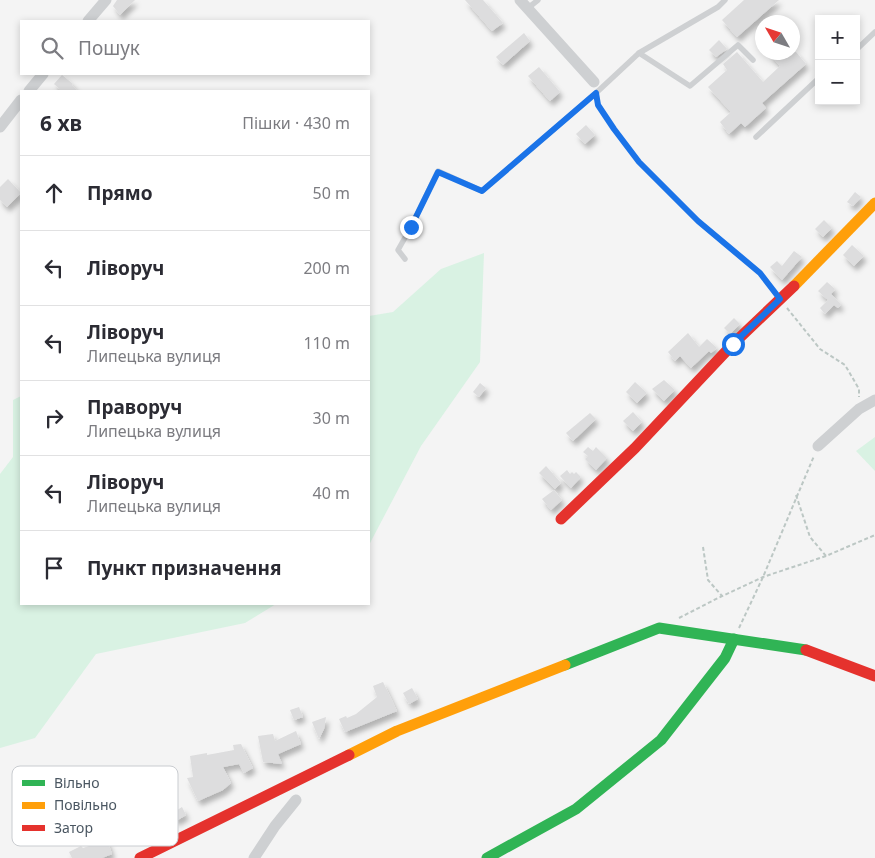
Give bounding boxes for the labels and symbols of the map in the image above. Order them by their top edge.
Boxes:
north arrow [755,15,800,60]
route end [400,216,423,239]
route start [722,333,745,356]
legend [12,766,178,846]
text: Вільно [54,773,99,792]
text: Повільно [54,795,117,814]
text: Затор [54,818,93,837]

